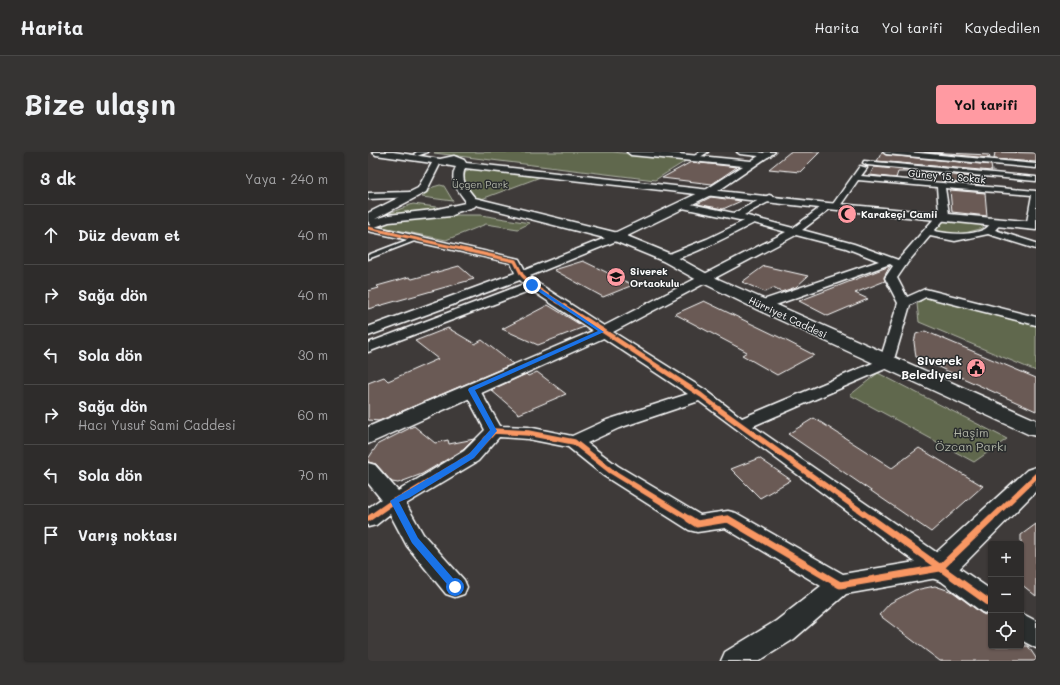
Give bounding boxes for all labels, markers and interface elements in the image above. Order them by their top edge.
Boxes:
text: Harita [20,15,83,40]
text: Harita [815,18,859,37]
text: Yol tarifi [881,18,943,37]
text: Kaydedilen [965,18,1040,37]
button: Yol tarifi [936,85,1036,124]
text: Bize ulaşın [24,86,176,122]
street label: Güney 15. Sokak [908,166,986,186]
text: 3 dk [40,167,76,189]
text: Yaya · 240 m [245,170,328,187]
park label: Üçgen Park [452,177,508,191]
mosque icon: Karakeçi Camii [836,203,858,225]
place label: Karakeçi Camii [861,207,938,221]
icon: ahead [40,224,62,246]
text: Düz devam et [78,225,180,245]
text: 40 m [298,226,328,243]
place label: Siverek Ortaokulu [630,264,680,290]
school or university icon: Siverek Ortaokulu [605,266,627,288]
route end [523,276,541,294]
icon: right [40,284,62,306]
text: Sağa dön [78,285,147,305]
text: 40 m [298,286,328,303]
street label: Hürriyet Caddesi [747,293,829,341]
icon: left [40,344,62,366]
text: Sola dön [78,345,142,365]
text: 30 m [298,346,328,363]
place label: Siverek Belediyesi [901,352,962,382]
public building icon: Siverek Belediyesi [965,357,987,379]
text: Sağa dön [78,396,147,416]
icon: right [40,404,62,426]
text: 60 m [298,406,328,423]
text: Hacı Yusuf Sami Caddesi [78,416,236,433]
park label: Haşim Özcan Parkı [935,424,1007,454]
icon: left [40,464,62,486]
text: Sola dön [78,465,142,485]
text: 70 m [298,466,328,483]
icon: arrive [40,524,62,546]
text: Varış noktası [78,525,178,545]
map controls [988,541,1024,649]
button: + [988,541,1024,577]
button: − [988,577,1024,613]
route start [446,578,464,596]
button: locate [988,613,1024,649]

